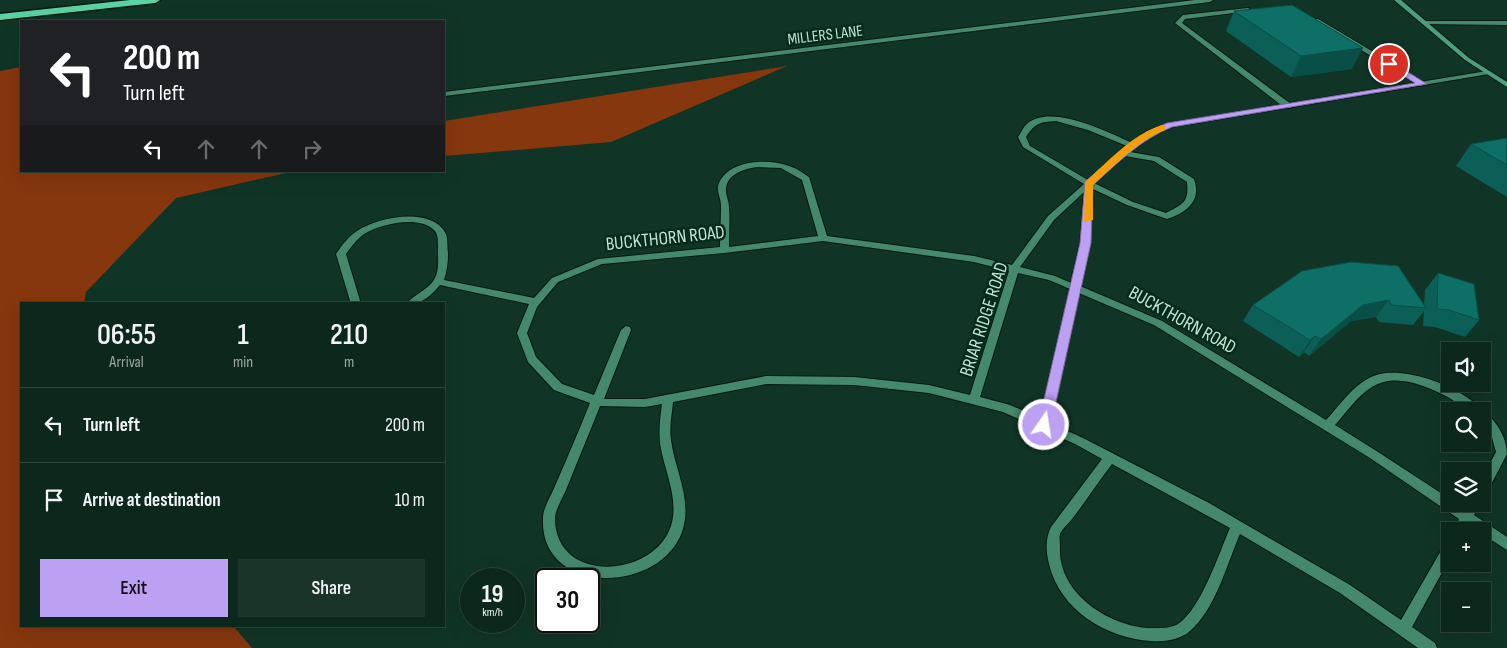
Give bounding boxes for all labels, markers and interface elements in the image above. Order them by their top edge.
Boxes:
street label: MILLERS LANE [786,21,864,50]
text: 200 m [123,37,200,80]
icon: left [40,40,105,105]
pin [1368,43,1410,85]
icon: arrive [1375,50,1403,78]
text: Turn left [123,80,185,107]
icon: left [139,135,167,163]
icon: ahead [192,135,220,163]
icon: ahead [245,135,273,163]
icon: right [298,135,326,163]
street label: BUCKTHORN ROAD [605,221,726,256]
street label: BRIAR RIDGE ROAD [955,259,1014,379]
street label: BUCKTHORN ROAD [1125,281,1240,359]
text: 06:55 [97,317,156,353]
text: 1 [238,317,249,353]
text: 210 [330,317,368,353]
map controls [1441,342,1491,632]
button: sound [1441,342,1491,392]
text: Arrival [109,353,144,372]
text: min [233,353,253,372]
text: m [344,353,354,372]
position arrow [1017,398,1069,450]
button: search [1441,402,1491,452]
icon: left [40,411,68,439]
text: Turn left [83,414,140,437]
text: 200 m [385,414,425,437]
button: layers [1441,462,1491,512]
icon: arrive [40,486,68,514]
text: Arrive at destination [83,489,221,512]
text: 10 m [395,489,425,512]
button: + [1441,522,1491,572]
button: Exit [40,559,228,617]
button: Share [238,559,425,617]
speed limit sign: 30 [535,568,600,633]
text: 19 [482,579,503,610]
button: − [1441,582,1491,632]
text: km/h [482,605,503,620]

